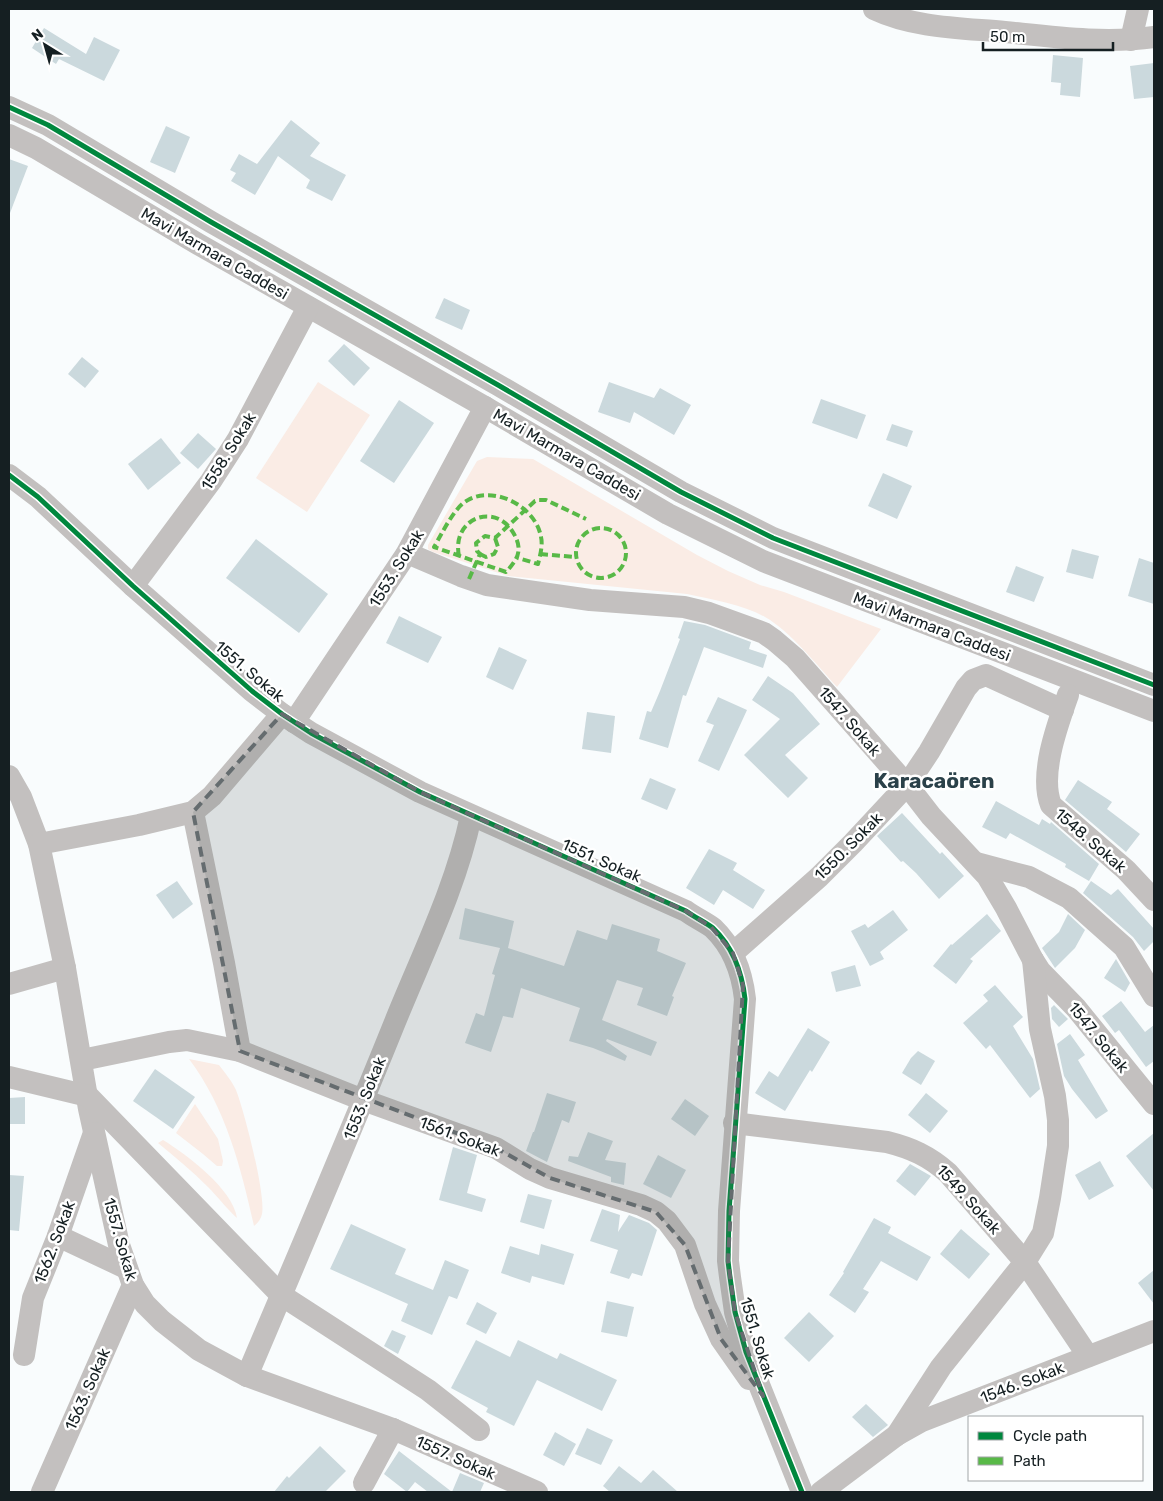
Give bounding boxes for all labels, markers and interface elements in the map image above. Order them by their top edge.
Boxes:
north arrow [20,20,70,70]
scale bar [983,20,1113,52]
text: N [28,25,47,45]
text: 50 m [990,28,1025,46]
street label: Mavi Marmara Caddesi [138,203,292,303]
street label: Mavi Marmara Caddesi [490,404,644,504]
street label: 1558. Sokak [197,408,260,494]
street label: 1553. Sokak [365,525,428,611]
street label: Mavi Marmara Caddesi [850,588,1013,665]
street label: 1551. Sokak [211,637,289,706]
street label: 1547. Sokak [814,683,885,760]
district label: Karacaören [874,768,994,793]
street label: 1548. Sokak [1051,804,1131,877]
street label: 1550. Sokak [811,808,887,884]
street label: 1551. Sokak [559,835,645,887]
street label: 1547. Sokak [1064,998,1133,1077]
street label: 1553. Sokak [339,1053,390,1142]
street label: 1561. Sokak [417,1112,503,1161]
street label: 1549. Sokak [932,1161,1005,1239]
street label: 1557. Sokak [100,1196,142,1283]
street label: 1562. Sokak [30,1197,79,1287]
street label: 1551. Sokak [736,1295,779,1382]
street label: 1563. Sokak [61,1345,114,1433]
street label: 1546. Sokak [978,1358,1067,1407]
legend [968,1416,1143,1481]
text: Cycle path [1013,1427,1087,1445]
street label: 1557. Sokak [413,1431,499,1484]
text: Path [1013,1452,1046,1470]

